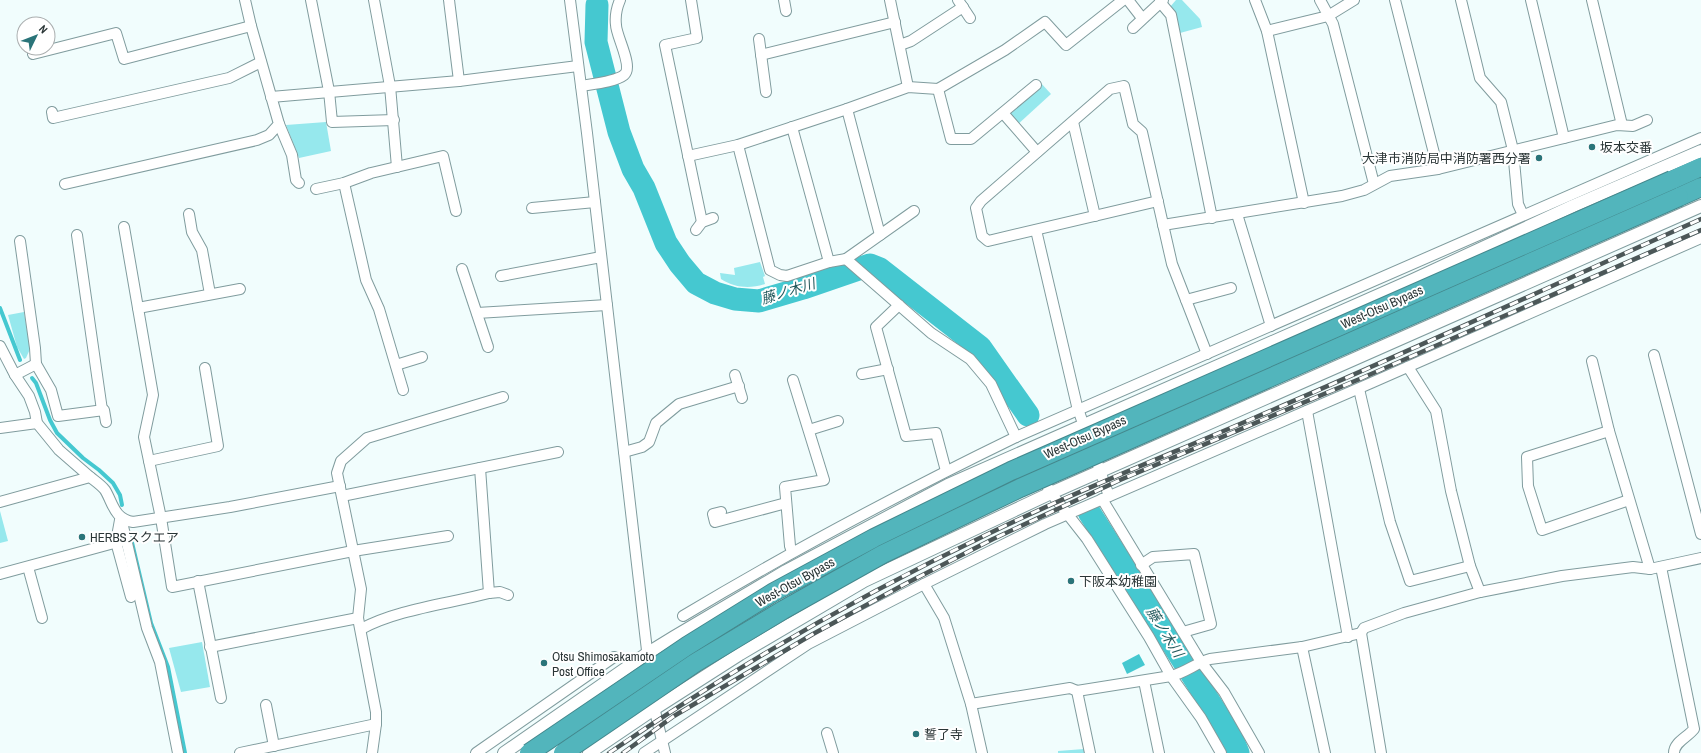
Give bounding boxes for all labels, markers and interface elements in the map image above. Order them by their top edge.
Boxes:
north arrow [16,16,56,56]
text: N [36,22,51,36]
place label: 坂本交番 [1600,139,1652,156]
marker: 坂本交番 [1587,142,1597,152]
place label: 大津市消防局中消防署西分署 [1362,150,1531,167]
marker: 大津市消防局中消防署西分署 [1534,153,1544,163]
water label: 藤ノ木川 [759,274,819,308]
street label: West-Otsu Bypass [1338,281,1426,333]
street label: West-Otsu Bypass [1041,411,1129,463]
place label: HERBSスクエア [90,529,179,546]
marker: HERBSスクエア [77,532,87,542]
street label: West-Otsu Bypass [752,553,838,611]
place label: 下阪本幼稚園 [1079,573,1157,590]
marker: 下阪本幼稚園 [1066,576,1076,586]
water label: 藤ノ木川 [1143,603,1189,662]
place label: Otsu Shimosakamoto Post Office [552,648,655,680]
marker: Otsu Shimosakamoto Post Office [539,658,549,668]
place label: 誓了寺 [924,726,963,743]
marker: 誓了寺 [911,729,921,739]

